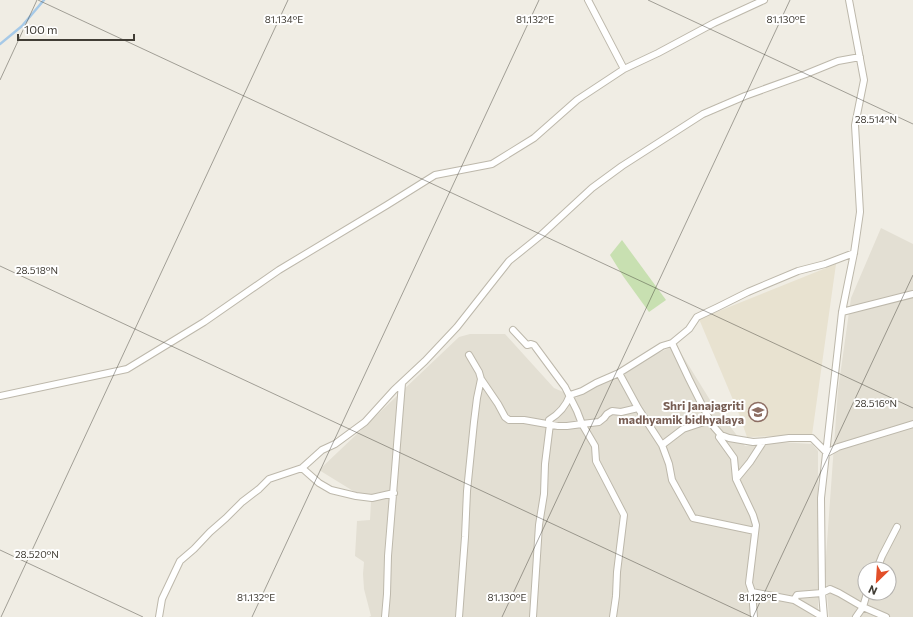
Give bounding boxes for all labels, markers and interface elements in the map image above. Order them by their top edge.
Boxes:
text: 81.134°E [265,13,303,25]
text: 81.132°E [516,13,554,25]
text: 81.130°E [766,13,806,25]
scale bar [18,16,134,42]
text: 100 m [24,22,58,36]
text: 28.514°N [855,113,897,125]
text: 28.518°N [16,264,58,276]
text: 28.516°N [855,397,897,409]
place label: Shri Janajagriti madhyamik bidhyalaya [618,398,744,426]
school or university icon: Shri Janajagriti madhyamik bidhyalaya [747,401,769,423]
text: 28.520°N [15,548,59,560]
north arrow [857,561,897,601]
text: N [866,583,879,598]
text: 81.132°E [237,591,275,603]
text: 81.130°E [487,591,527,603]
text: 81.128°E [739,591,777,603]

